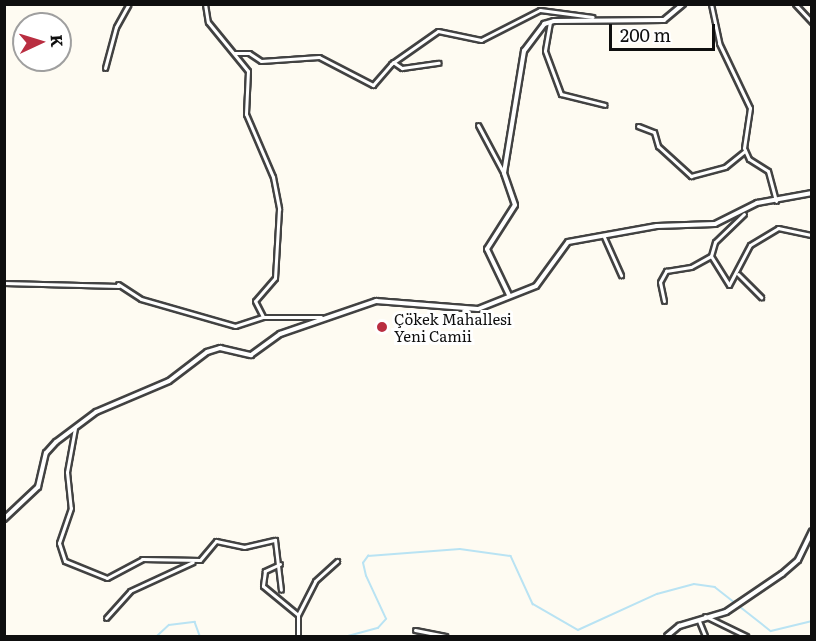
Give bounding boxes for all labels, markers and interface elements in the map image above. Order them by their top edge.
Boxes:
north arrow [12,12,72,72]
scale bar [612,12,718,50]
text: 200 m [620,21,671,48]
text: K [46,34,70,48]
place label: Çökek Mahallesi Yeni Camii [394,309,512,344]
marker: Çökek Mahallesi Yeni Camii [375,320,389,334]

